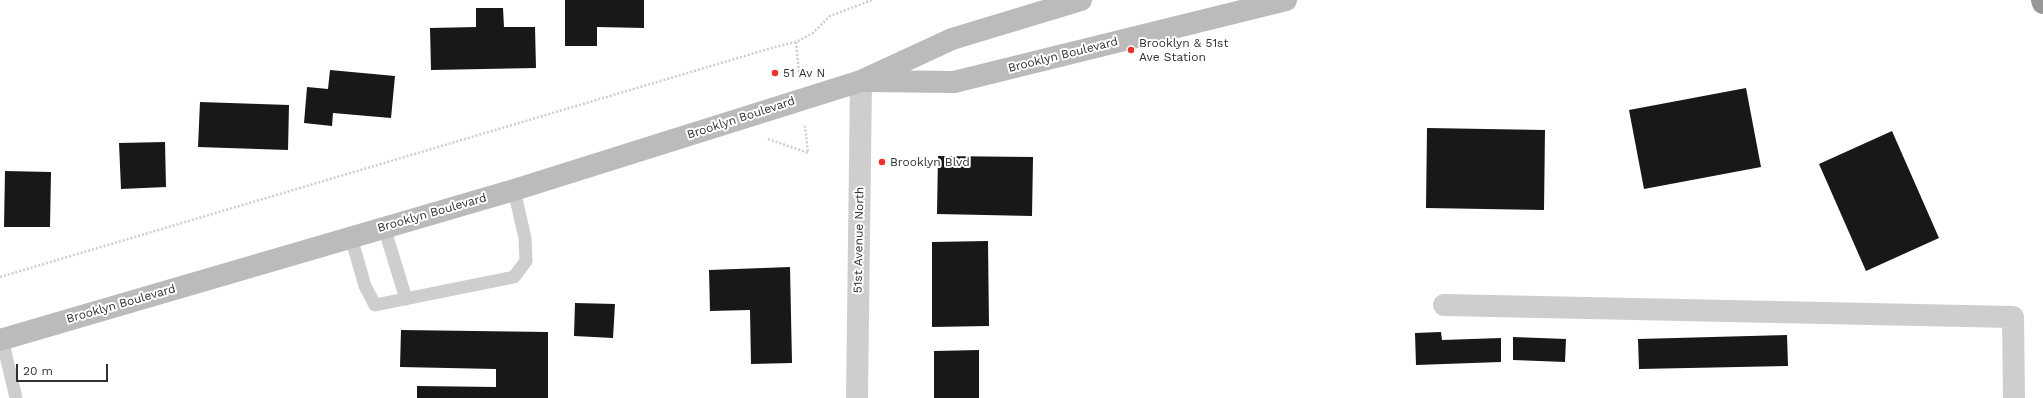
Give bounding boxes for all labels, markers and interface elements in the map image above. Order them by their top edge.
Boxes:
street label: Brooklyn Boulevard [1007,34,1119,76]
place label: Brooklyn & 51st Ave Station [1139,36,1228,64]
marker: Brooklyn & 51st Ave Station [1126,45,1136,55]
place label: 51 Av N [783,66,825,80]
marker: 51 Av N [770,68,780,78]
street label: Brooklyn Boulevard [685,94,797,142]
place label: Brooklyn Blvd [890,155,970,169]
marker: Brooklyn Blvd [877,157,887,167]
street label: 51st Avenue North [851,187,867,293]
street label: Brooklyn Boulevard [376,191,488,235]
street label: Brooklyn Boulevard [65,282,177,326]
scale bar [18,356,110,382]
text: 20 m [23,364,53,378]

